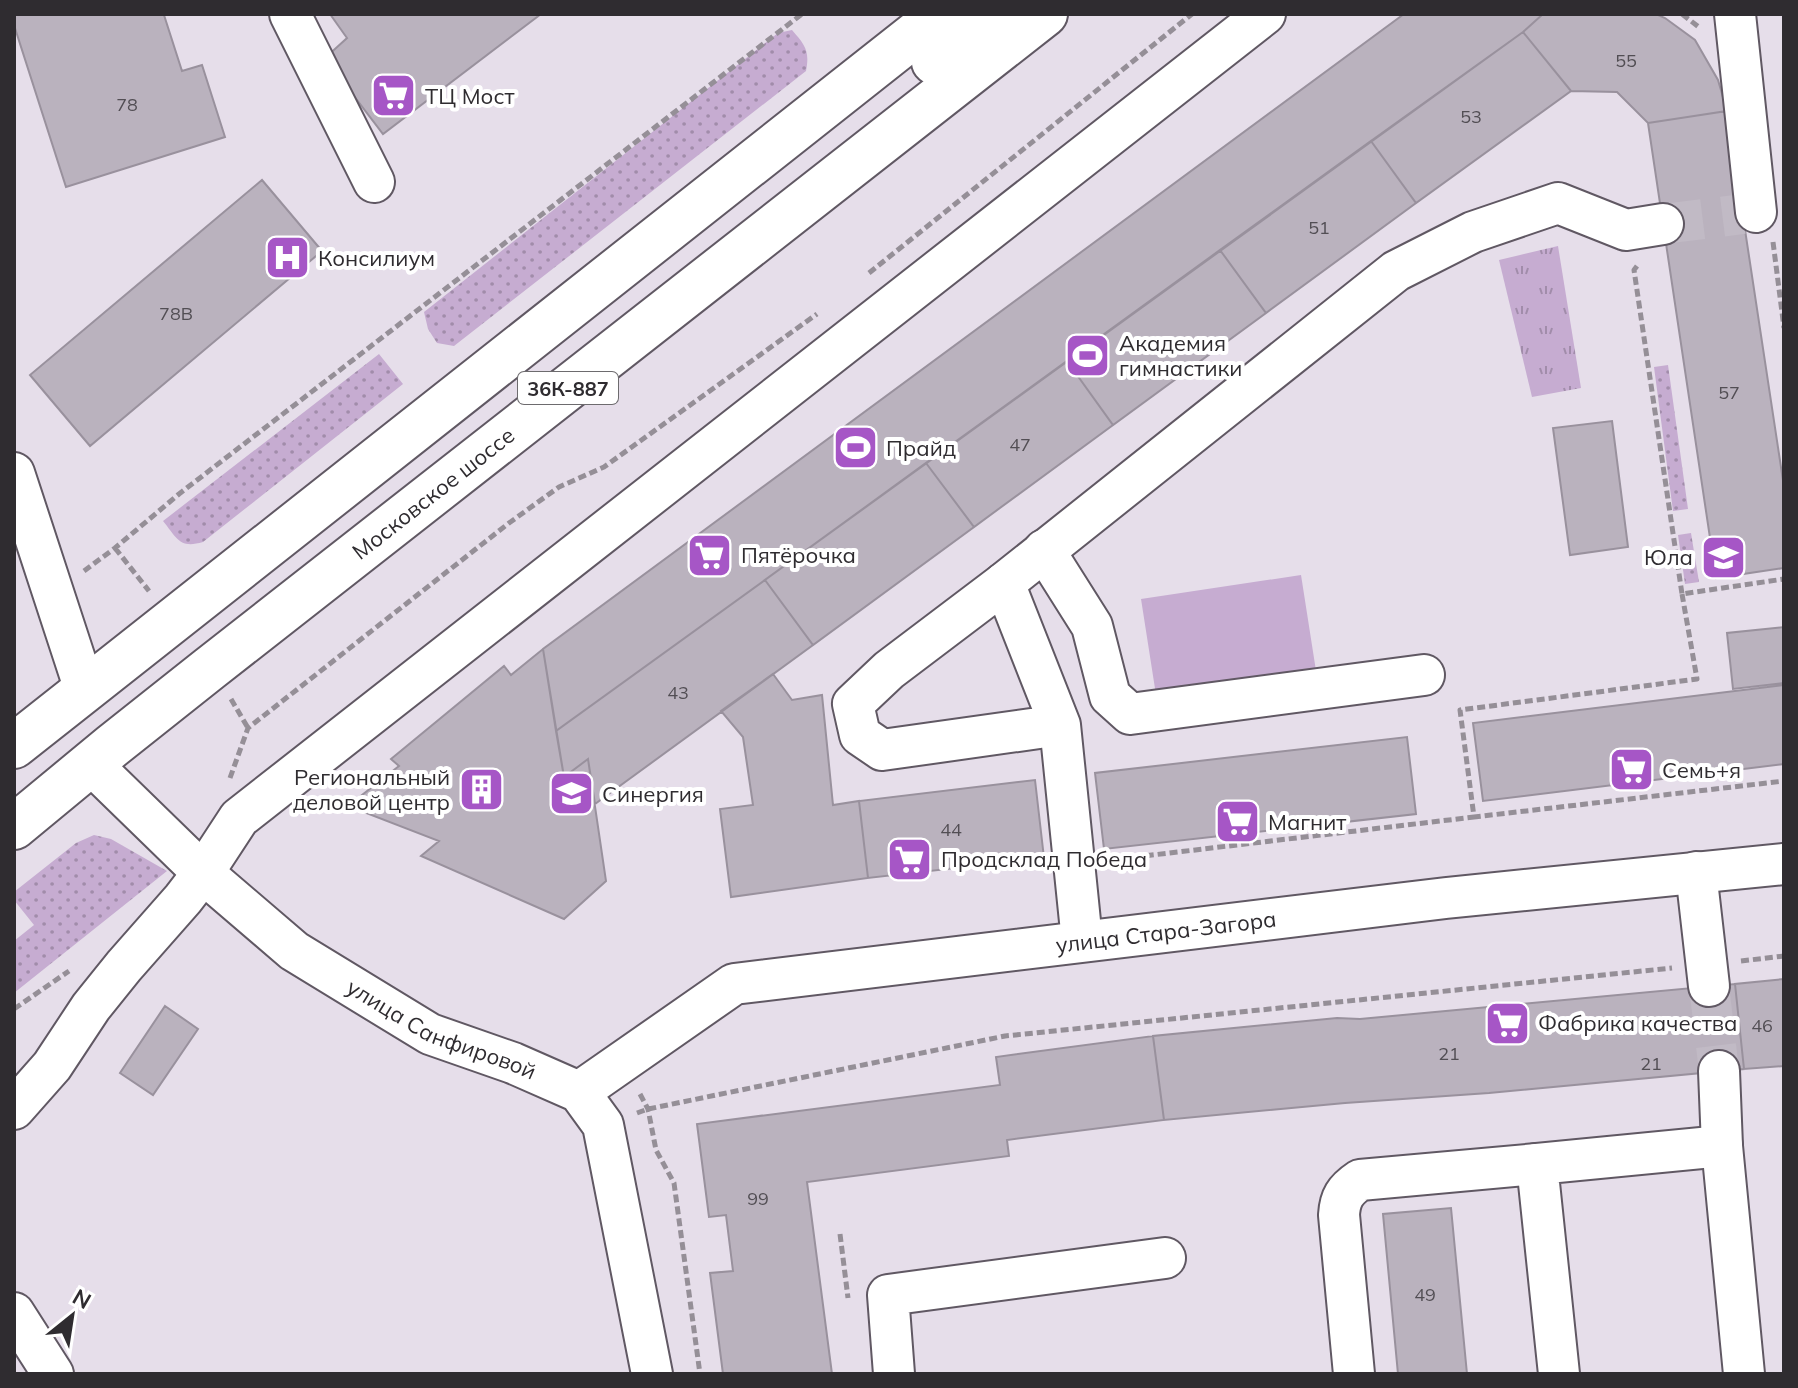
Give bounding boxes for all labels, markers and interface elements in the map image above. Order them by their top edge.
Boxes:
house number: 55 [1615,49,1637,72]
supermarket icon: ТЦ Мост [370,72,418,120]
place label: ТЦ Мост [425,82,515,110]
house number: 78 [116,93,138,116]
house number: 53 [1460,105,1482,128]
house number: 51 [1308,216,1330,239]
hospital icon: Консилиум [263,234,311,282]
place label: Консилиум [318,244,435,272]
house number: 78В [159,302,193,325]
place label: Академия гимнастики [1119,329,1242,382]
sports icon: Академия гимнастики [1064,332,1112,380]
road number: 36К-887 [518,372,618,404]
house number: 57 [1718,381,1740,404]
street label: Московское шоссе [347,421,520,566]
sports icon: Прайд [831,424,879,472]
house number: 47 [1009,433,1031,456]
place label: Прайд [886,434,956,462]
supermarket icon: Пятёрочка [686,531,734,579]
school or university icon: Юла [1700,533,1748,581]
place label: Пятёрочка [741,541,856,569]
place label: Юла [1644,543,1693,571]
house number: 43 [667,681,689,704]
supermarket icon: Семь+я [1607,746,1655,794]
place label: Семь+я [1662,756,1741,784]
place label: Региональный деловой центр [293,763,450,816]
building icon: Региональный деловой центр [457,766,505,814]
school or university icon: Синергия [547,770,595,818]
place label: Синергия [602,780,704,808]
supermarket icon: Магнит [1213,798,1261,846]
place label: Магнит [1268,808,1346,836]
house number: 44 [940,818,962,841]
supermarket icon: Продсклад Победа [886,835,934,883]
place label: Продсклад Победа [941,845,1147,873]
street label: улица Стара-Загора [1054,905,1278,959]
street label: улица Санфировой [342,973,541,1085]
supermarket icon: Фабрика качества [1483,999,1531,1047]
place label: Фабрика качества [1538,1009,1737,1037]
house number: 46 [1751,1014,1773,1037]
house number: 21 [1438,1042,1460,1065]
house number: 21 [1640,1052,1662,1075]
house number: 99 [747,1187,769,1210]
north arrow [32,1276,112,1356]
text: N [68,1282,96,1315]
house number: 49 [1414,1283,1436,1306]

